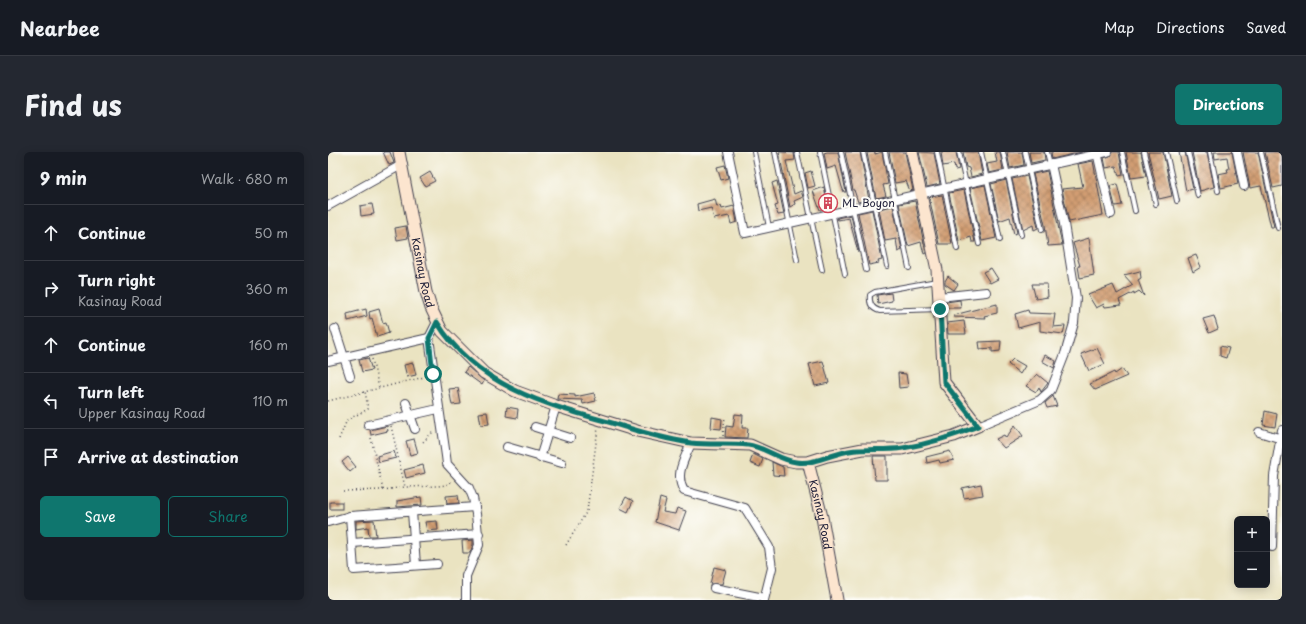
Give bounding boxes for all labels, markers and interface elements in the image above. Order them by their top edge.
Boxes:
text: Nearbee [20,14,100,42]
text: Map [1104,17,1134,38]
text: Directions [1156,17,1224,38]
text: Saved [1246,17,1286,38]
text: Find us [24,83,122,126]
button: Directions [1175,84,1282,125]
text: 9 min [40,165,87,191]
text: Walk · 680 m [201,169,288,188]
building icon: ML Boyon [817,192,839,214]
place label: ML Boyon [842,194,895,211]
text: Continue [78,221,146,244]
icon: ahead [40,222,62,244]
text: 50 m [254,223,288,242]
street label: Kasinay Road [408,236,439,310]
text: Turn right [78,268,155,291]
icon: right [40,278,62,300]
text: 360 m [245,279,288,298]
text: Kasinay Road [78,291,162,310]
route end [931,300,949,318]
text: Continue [78,333,146,356]
icon: ahead [40,334,62,356]
text: 160 m [249,335,288,354]
route start [424,365,442,383]
text: Turn left [78,380,144,403]
icon: left [40,390,62,412]
text: 110 m [253,391,288,410]
text: Upper Kasinay Road [78,403,206,422]
text: Arrive at destination [78,445,239,468]
icon: arrive [40,446,62,468]
street label: Kasinay Road [805,478,837,551]
button: Save [40,496,160,537]
button: Share [168,496,288,537]
map controls [1234,516,1270,588]
button: + [1234,516,1270,552]
button: − [1234,552,1270,588]

